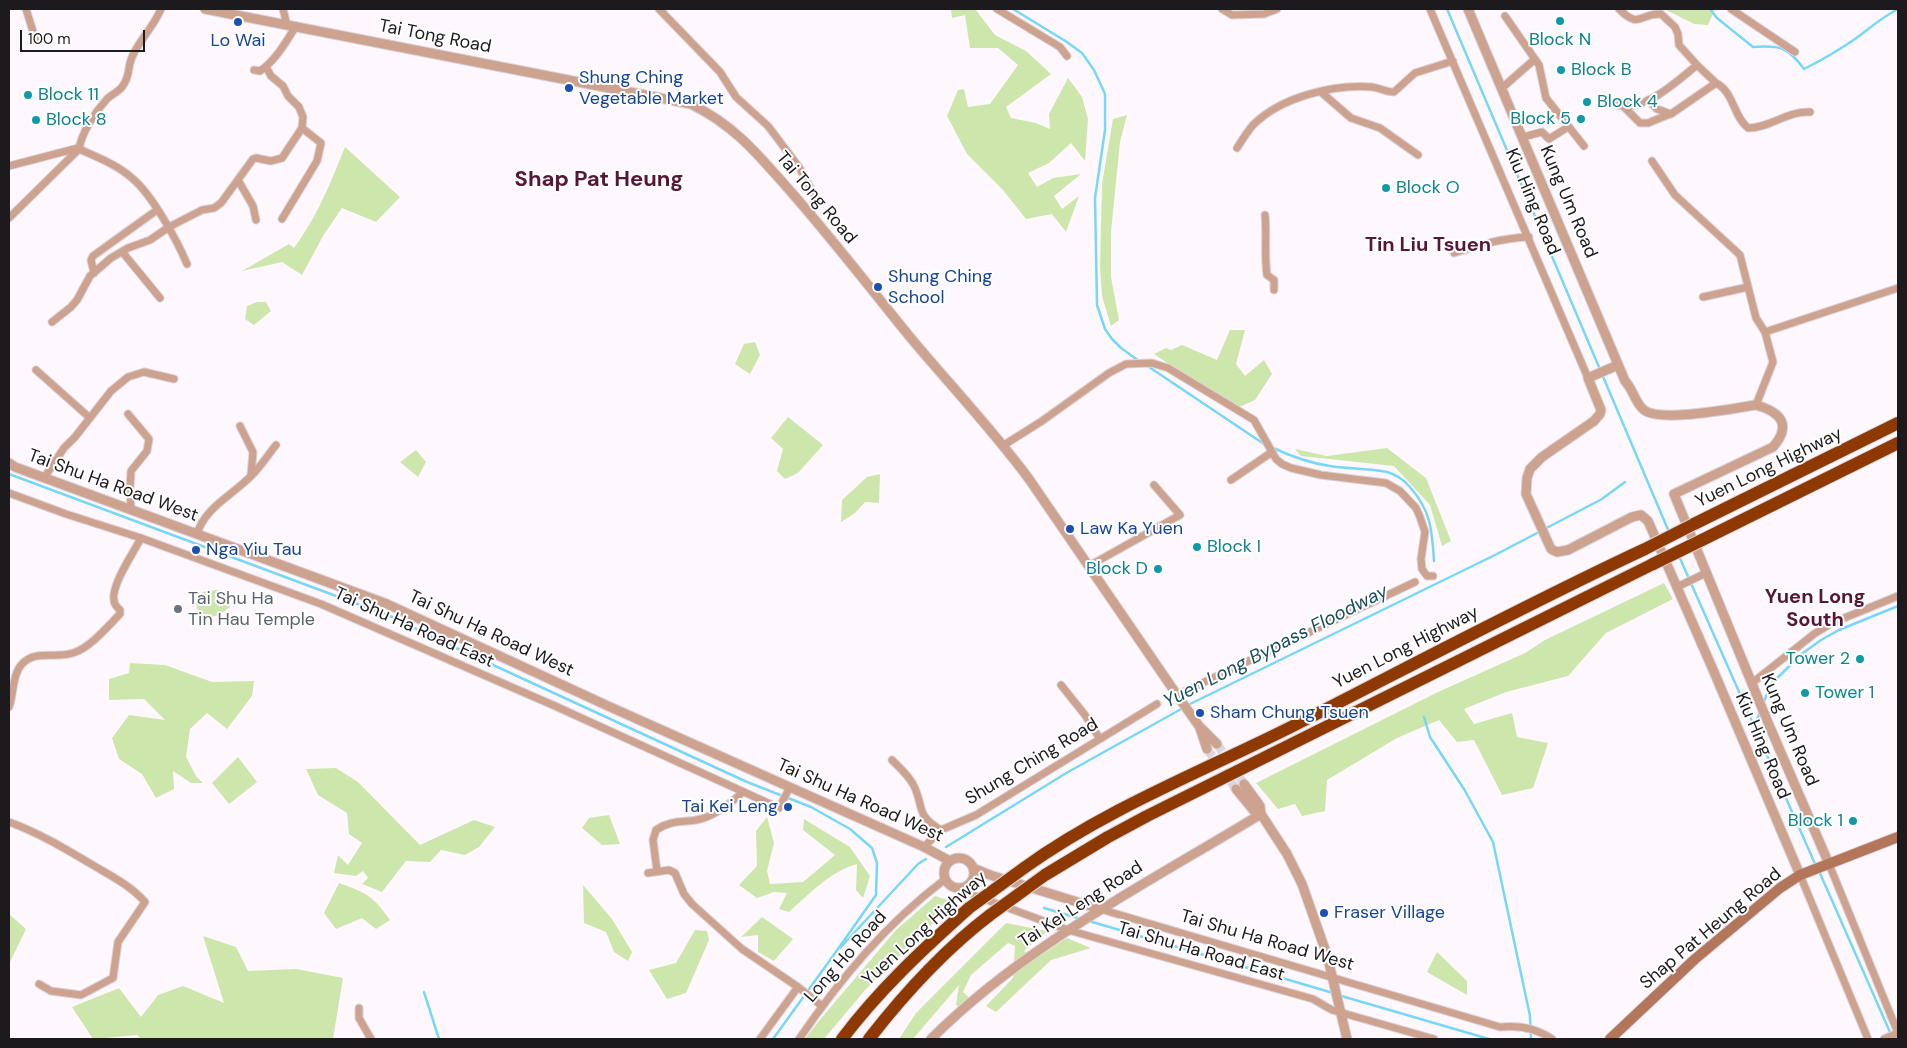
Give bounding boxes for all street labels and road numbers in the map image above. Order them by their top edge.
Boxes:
street label: Tai Tong Road [377,16,493,58]
street label: Kung Um Road [1535,142,1601,262]
street label: Kiu Hing Road [1500,146,1564,258]
street label: Tai Tong Road [771,147,861,249]
street label: Yuen Long Highway [1692,423,1846,513]
street label: Tai Shu Ha Road West [25,445,201,527]
street label: Tai Shu Ha Road East [331,583,497,673]
street label: Tai Shu Ha Road West [405,586,577,682]
street label: Yuen Long Highway [1330,602,1482,694]
street label: Kung Um Road [1756,670,1822,790]
street label: Kiu Hing Road [1730,690,1794,802]
street label: Shung Ching Road [962,714,1102,810]
street label: Tai Shu Ha Road West [774,755,946,847]
street label: Tai Kei Leng Road [1015,857,1147,953]
street label: Shap Pat Heung Road [1636,864,1786,994]
street label: Yuen Long Highway [858,867,992,991]
street label: Tai Shu Ha Road West [1178,906,1356,976]
street label: Long Ho Road [800,907,892,1007]
street label: Tai Shu Ha Road East [1115,918,1287,986]

